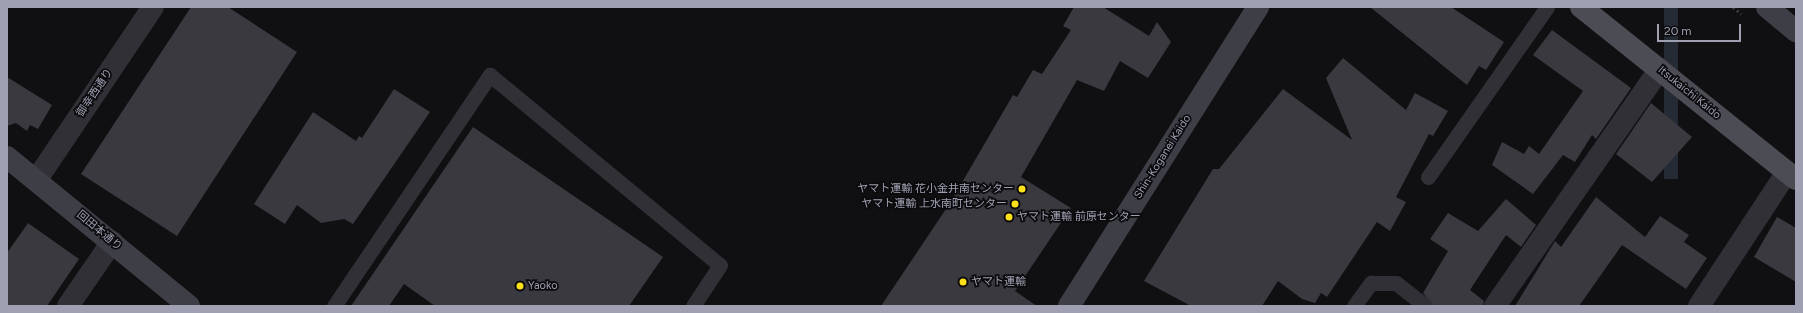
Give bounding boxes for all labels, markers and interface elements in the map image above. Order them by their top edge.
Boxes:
scale bar [1659,16,1743,42]
text: 20 m [1664,24,1692,38]
street label: Itsukaichi Kaido [1655,64,1723,122]
street label: 御幸西通り [74,67,116,119]
street label: Shin-Koganei Kaido [1132,113,1194,201]
place label: ヤマト運輸 花小金井南センター [857,182,1014,196]
marker: ヤマト運輸 花小金井南センター [1017,184,1027,194]
place label: ヤマト運輸 上水南町センター [861,197,1007,211]
marker: ヤマト運輸 上水南町センター [1010,199,1020,209]
street label: 回田本通り [74,208,124,254]
place label: ヤマト運輸 前原センター [1017,210,1141,224]
marker: ヤマト運輸 前原センター [1004,212,1014,222]
place label: ヤマト運輸 [971,275,1026,289]
marker: ヤマト運輸 [958,277,968,287]
place label: Yaoko [528,279,558,293]
marker: Yaoko [515,281,525,291]

